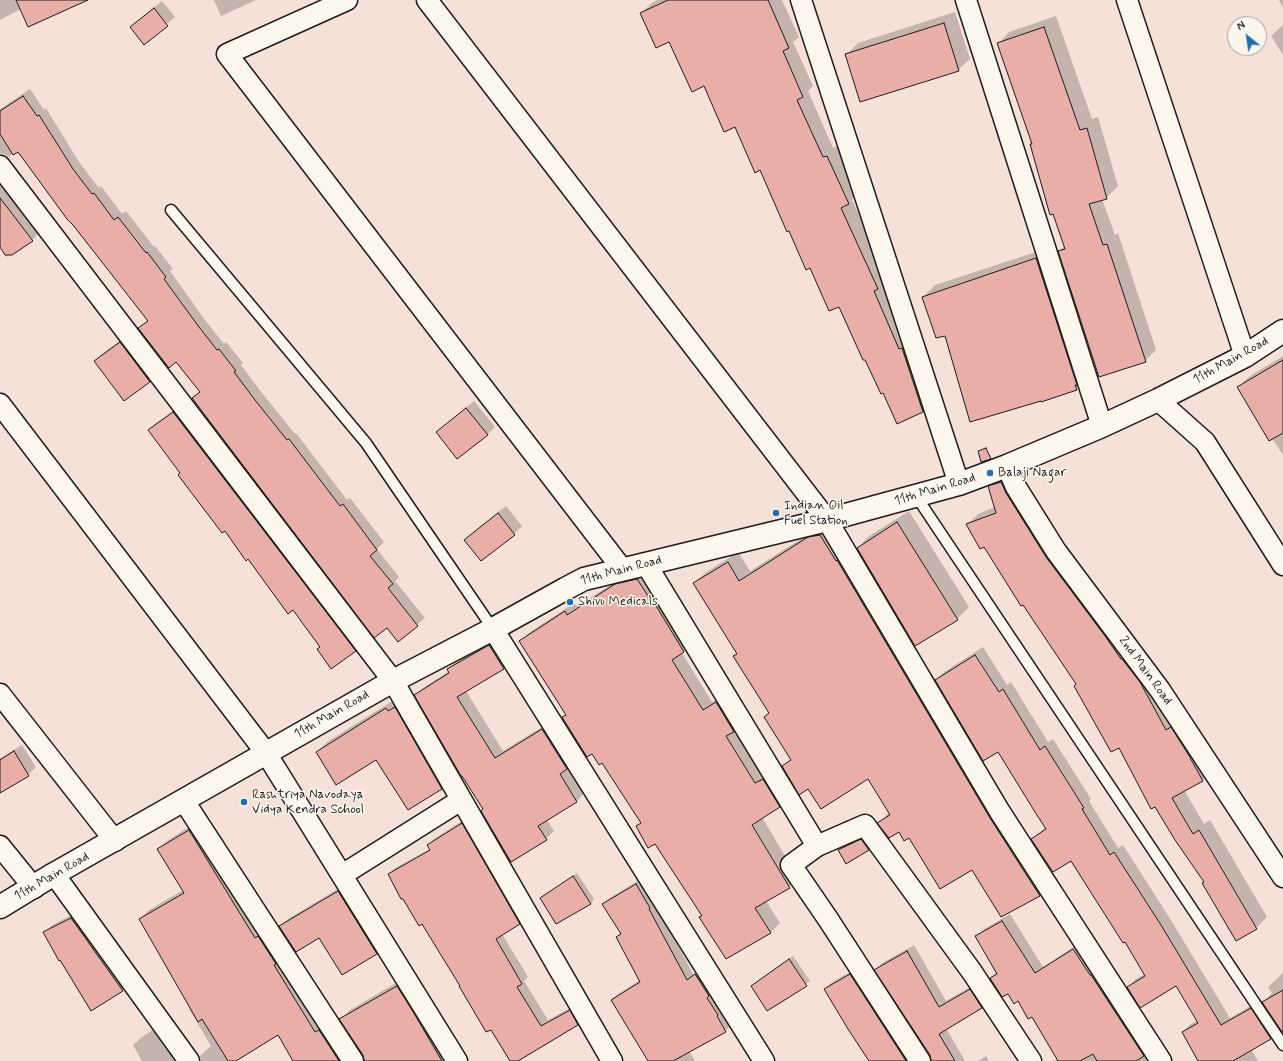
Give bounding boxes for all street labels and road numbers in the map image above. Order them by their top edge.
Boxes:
street label: 11th Main Road [1191,334,1271,388]
street label: 11th Main Road [893,470,977,510]
street label: 11th Main Road [578,553,664,589]
street label: 2nd Main Road [1115,634,1175,708]
street label: 11th Main Road [292,687,372,743]
street label: 11th Main Road [12,849,92,905]

